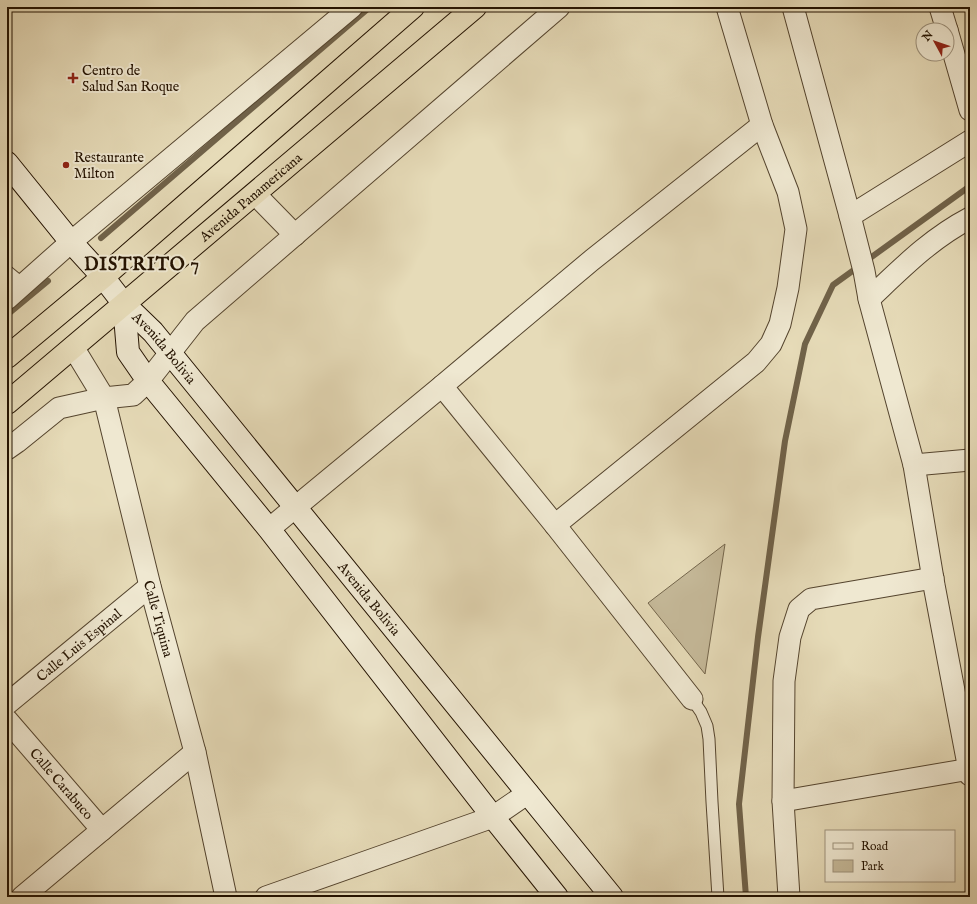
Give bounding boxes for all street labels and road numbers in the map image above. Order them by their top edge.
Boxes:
street label: Avenida Panamericana [195,149,307,247]
street label: Avenida Bolivia [127,308,200,389]
street label: Avenida Bolivia [333,558,405,640]
street label: Calle Tiquina [139,579,177,660]
street label: Calle Luis Espinal [33,605,126,686]
street label: Calle Carabuco [25,745,97,824]

